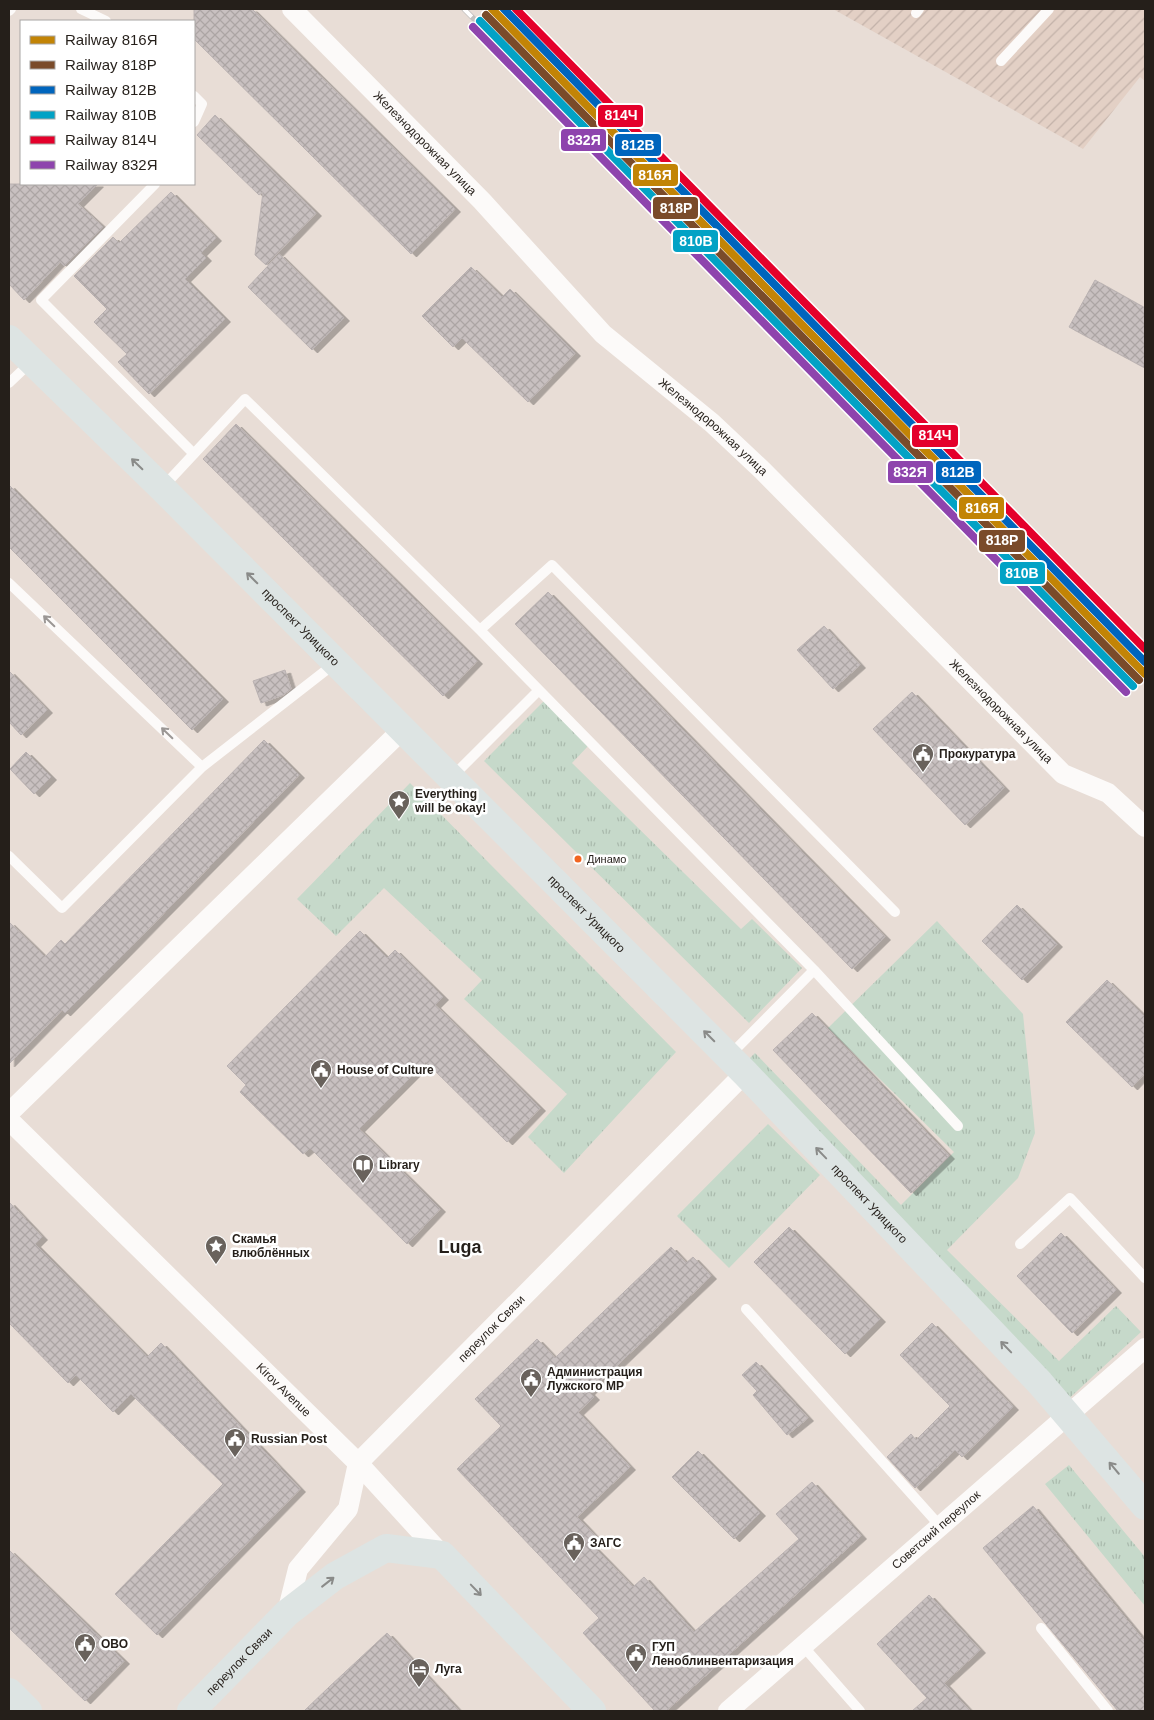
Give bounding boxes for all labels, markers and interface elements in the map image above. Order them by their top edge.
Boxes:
legend [20,20,195,185]
text: Railway 816Я [65,31,158,48]
text: Railway 818Р [65,56,157,73]
text: Railway 812В [65,81,157,98]
street label: Железнодорожная улица [371,89,480,198]
line badge: 814Ч [597,104,644,128]
text: Railway 810В [65,106,157,123]
text: 814Ч [604,107,638,123]
line badge: 832Я [560,128,607,152]
text: Railway 814Ч [65,131,157,148]
text: 832Я [567,132,601,148]
line badge: 812В [614,133,662,157]
text: 812В [621,137,655,153]
text: Railway 832Я [65,156,158,173]
line badge: 816Я [632,163,679,187]
text: 816Я [638,167,672,183]
line badge: 818Р [652,196,699,220]
text: 818Р [660,200,692,216]
line badge: 810В [672,229,719,253]
text: 810В [679,233,713,249]
street label: Железнодорожная улица [656,375,771,479]
line badge: 814Ч [911,424,959,448]
text: 814Ч [918,427,952,443]
one-way arrow [130,458,143,470]
line badge: 832Я [887,460,934,484]
line badge: 812В [935,460,982,484]
text: 832Я [893,464,927,480]
text: 812В [941,464,975,480]
line badge: 816Я [958,496,1005,520]
text: 816Я [965,500,999,516]
line badge: 818Р [978,529,1026,553]
text: 818Р [986,532,1018,548]
line badge: 810В [999,561,1046,585]
text: 810В [1005,565,1039,581]
one-way arrow [246,572,258,585]
street label: проспект Урицкого [259,586,342,669]
one-way arrow [43,615,55,627]
street label: Железнодорожная улица [947,657,1056,766]
one-way arrow [160,727,173,739]
public building icon: Прокуратура [911,742,935,773]
place label: Прокуратура [939,747,1016,761]
place label: Everything will be okay! [414,787,486,815]
place icon: Everything will be okay! [387,789,411,820]
place label: Динамо [587,853,626,865]
marker: Динамо [573,854,583,864]
street label: проспект Урицкого [545,872,628,956]
one-way arrow [703,1031,715,1043]
public building icon: House of Culture [309,1058,333,1089]
place label: House of Culture [337,1063,434,1077]
one-way arrow [815,1147,827,1160]
library icon: Library [351,1153,375,1184]
place label: Library [379,1158,420,1172]
street label: проспект Урицкого [829,1161,910,1246]
place label: Скамья влюблённых [232,1232,310,1260]
place icon: Скамья влюблённых [204,1234,228,1265]
district label: Luga [439,1237,482,1257]
street label: переулок Связи [455,1292,528,1365]
one-way arrow [1000,1341,1012,1353]
street label: Kirov Avenue [254,1360,314,1420]
place label: Администрация Лужского МР [547,1365,642,1393]
public building icon: Администрация Лужского МР [519,1367,543,1398]
public building icon: Russian Post [223,1427,247,1458]
place label: Russian Post [251,1432,327,1446]
one-way arrow [1108,1462,1119,1475]
street label: Советский переулок [889,1487,984,1572]
public building icon: ЗАГС [562,1531,586,1562]
place label: ЗАГС [590,1536,622,1550]
one-way arrow [321,1577,335,1587]
one-way arrow [470,1584,482,1596]
street label: переулок Связи [203,1625,275,1698]
public building icon: ОВО [73,1632,97,1663]
place label: ОВО [101,1637,128,1651]
place label: ГУП Леноблинвентаризация [652,1640,794,1668]
public building icon: ГУП Леноблинвентаризация [624,1642,648,1673]
hotel icon: Луга [407,1657,431,1688]
place label: Луга [435,1662,462,1676]

